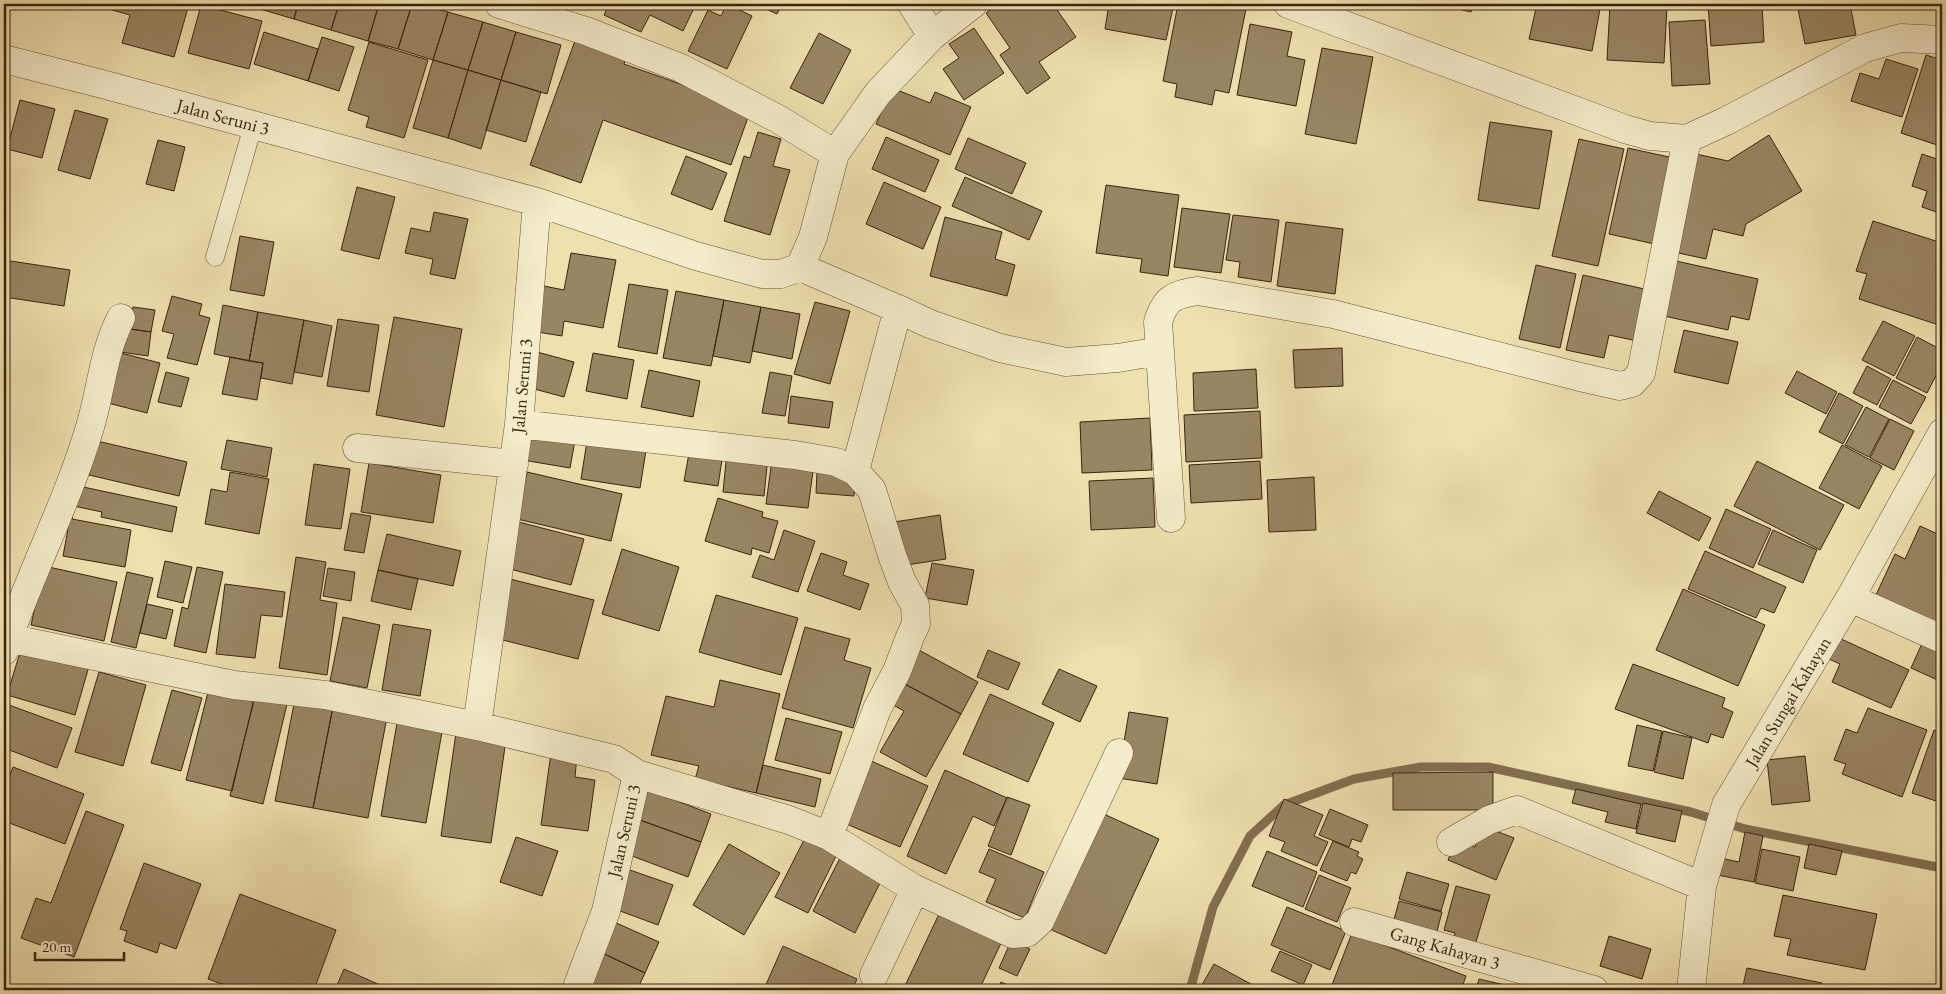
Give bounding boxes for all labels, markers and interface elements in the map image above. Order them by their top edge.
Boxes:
street label: Jalan Seruni 3 [172,93,272,140]
street label: Jalan Seruni 3 [506,338,537,436]
street label: Jalan Sungai Kahayan [1738,632,1836,773]
street label: Jalan Seruni 3 [601,782,645,882]
street label: Gang Kahayan 3 [1387,921,1503,974]
scale bar [35,929,124,961]
text: 20 m [42,937,71,956]

